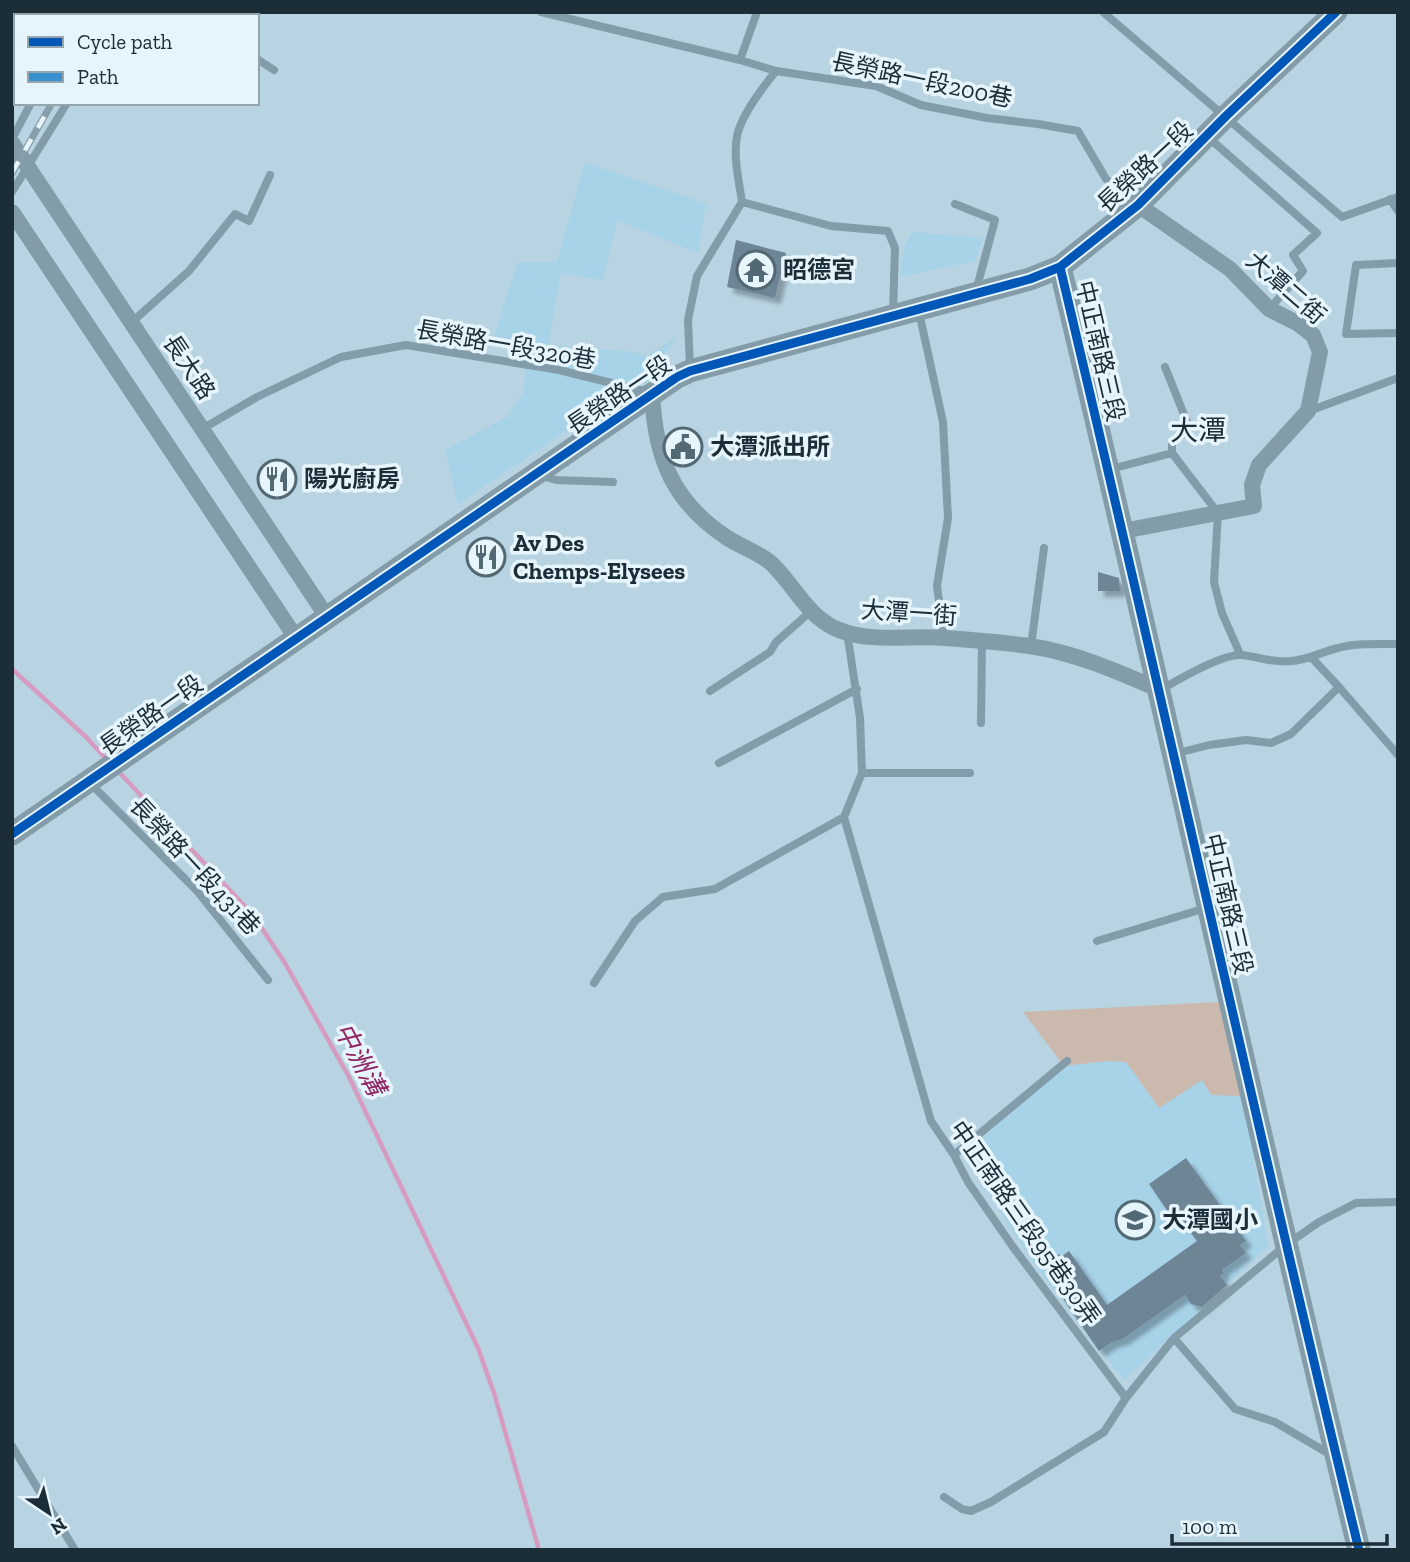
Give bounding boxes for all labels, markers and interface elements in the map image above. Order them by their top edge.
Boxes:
legend [14,14,259,105]
text: Cycle path [77,29,172,54]
street label: 長榮路一段200巷 [829,46,1015,113]
text: Path [77,64,119,89]
street label: 長榮路一段 [1091,115,1198,218]
street label: 大潭二街 [1241,245,1332,330]
temple icon: 昭德宮 [735,249,777,291]
place label: 昭德宮 [783,255,855,284]
street label: 中正南路三段 [1070,277,1131,424]
street label: 長榮路一段320巷 [414,314,598,375]
street label: 長大路 [157,329,222,405]
street label: 長榮路一段 [561,349,677,440]
district label: 大潭 [1170,414,1226,447]
public building icon: 大潭派出所 [662,426,704,468]
place label: 大潭派出所 [710,432,830,461]
restaurant icon: 陽光廚房 [256,458,298,500]
place label: 陽光廚房 [304,464,400,493]
place label: Av Des Chemps-Elysees [513,528,685,585]
restaurant icon: Av Des Chemps-Elysees [465,536,507,578]
street label: 大潭一街 [860,595,958,630]
street label: 長榮路一段 [93,668,208,761]
street label: 長榮路一段431巷 [124,791,267,941]
street label: 中正南路三段 [1198,830,1259,977]
water label: 中洲溝 [328,1017,394,1104]
street label: 中正南路三段95巷30弄 [944,1115,1107,1330]
school or university icon: 大潭國小 [1114,1199,1156,1241]
place label: 大潭國小 [1162,1205,1258,1234]
north arrow [14,1478,84,1548]
scale bar [1172,1502,1387,1546]
text: N [46,1513,71,1540]
text: 100 m [1182,1514,1237,1539]

